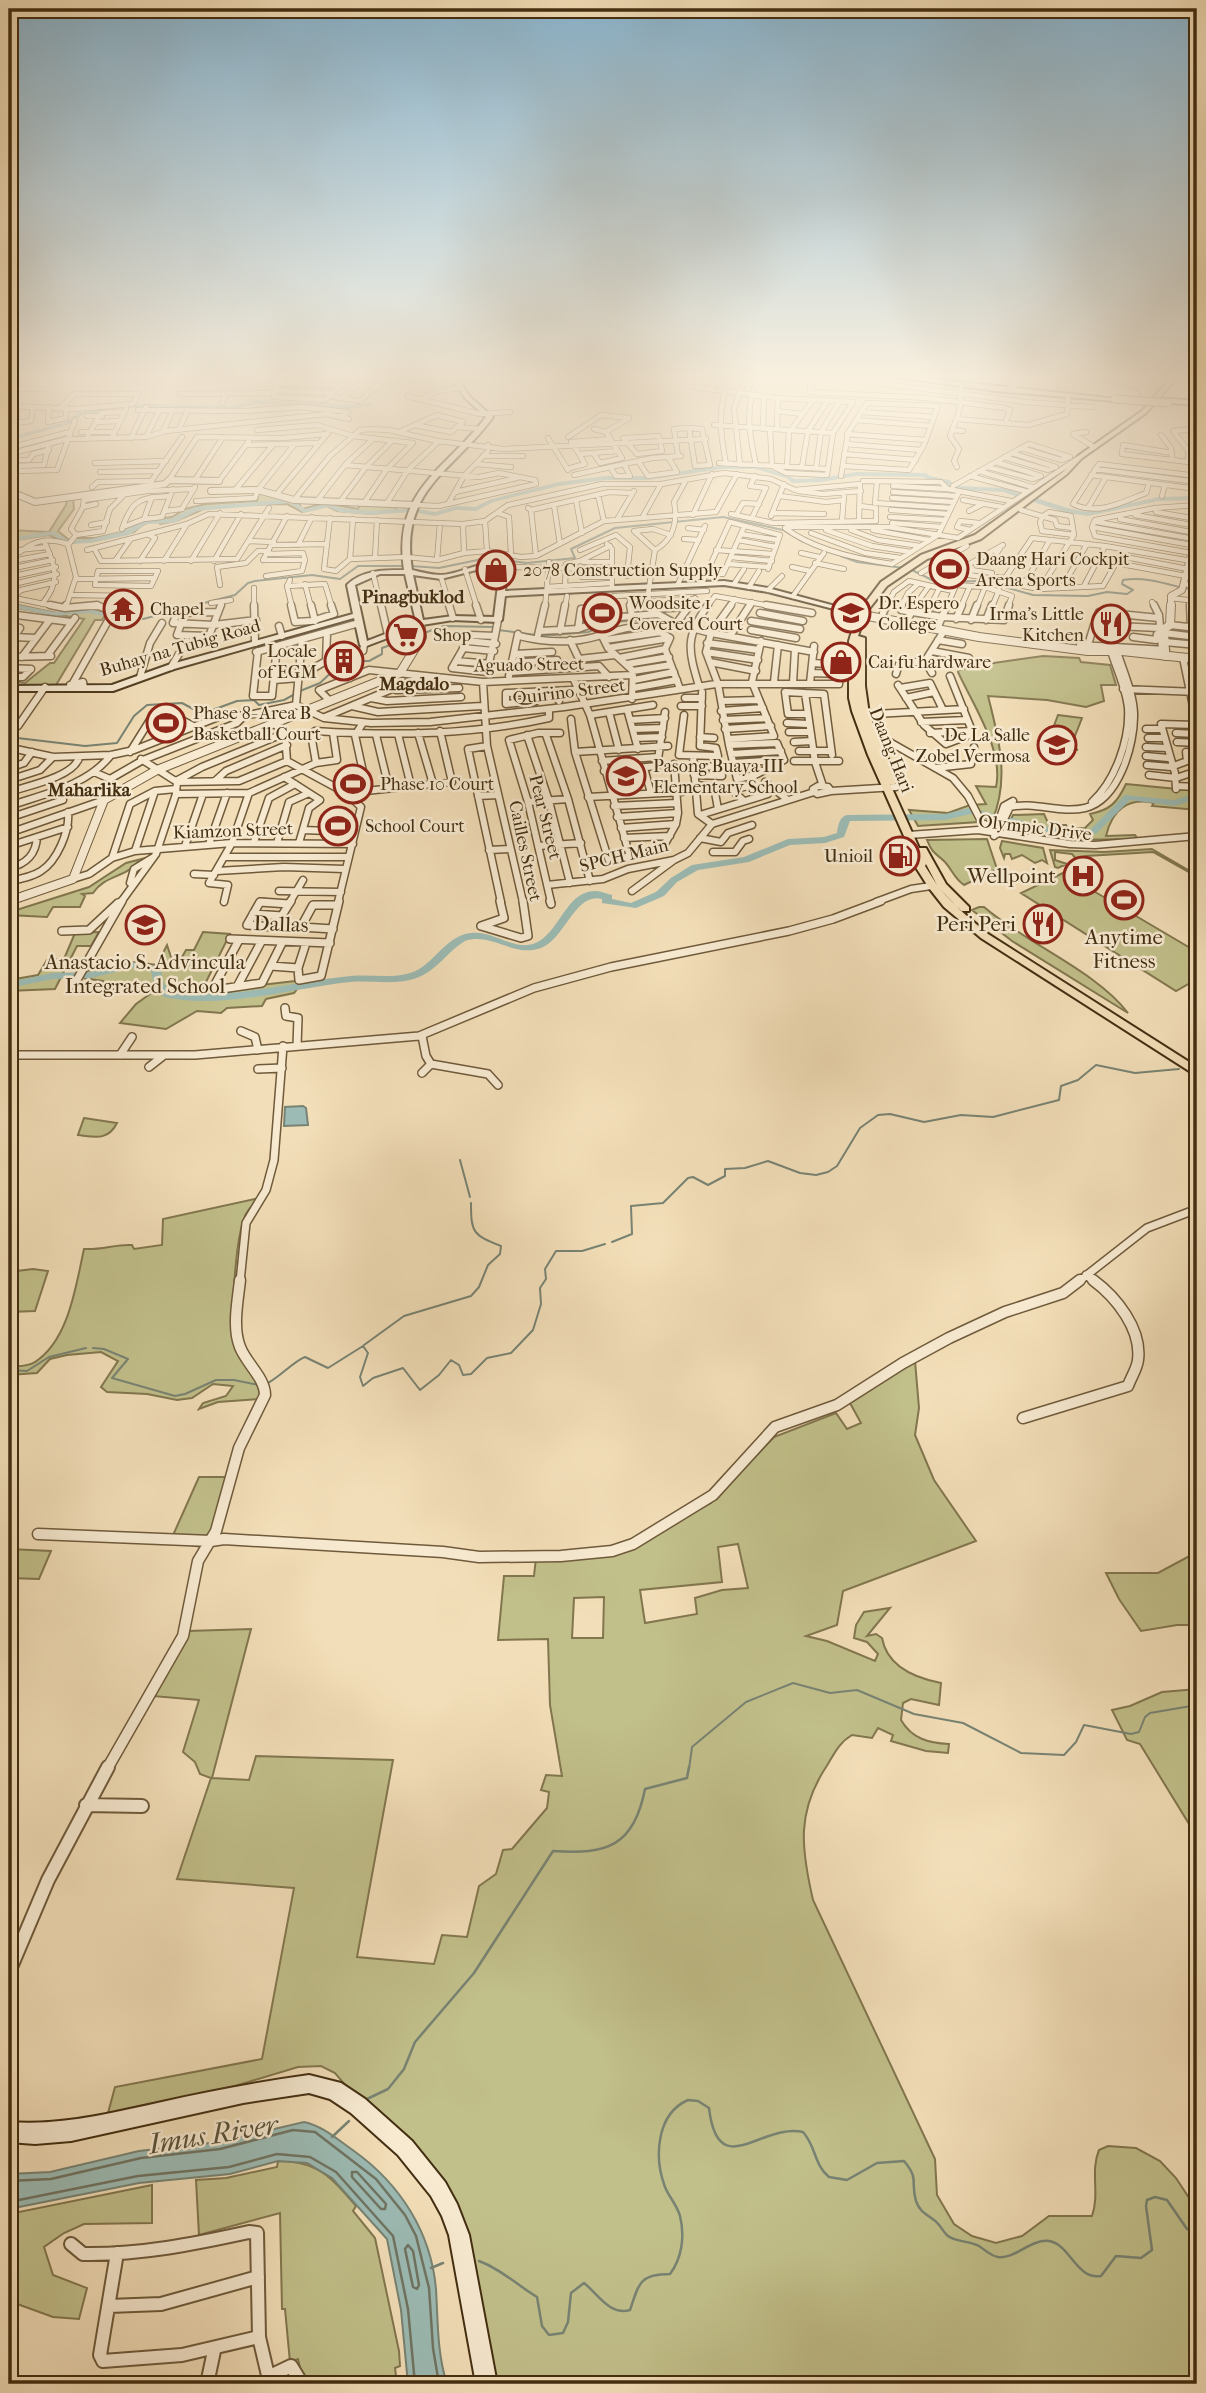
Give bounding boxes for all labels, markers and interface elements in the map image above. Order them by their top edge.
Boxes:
sports icon: Daang Hari Cockpit Arena Sports [928,548,970,590]
shop icon: 2078 Construction Supply [475,549,517,591]
place label: Daang Hari Cockpit Arena Sports [975,549,1130,591]
place label: 2078 Construction Supply [523,560,724,581]
district label: Pinagbuklod [362,586,465,608]
temple icon: Chapel [102,588,144,630]
sports icon: Woodsite 1 Covered Court [581,592,623,634]
school or university icon: Dr. Espero College [830,592,872,634]
place label: Woodsite 1 Covered Court [628,593,744,635]
place label: Dr. Espero College [878,593,959,635]
place label: Chapel [150,599,204,620]
restaurant icon: Irma's Little Kitchen [1090,603,1132,645]
place label: Irma's Little Kitchen [989,604,1085,646]
supermarket icon: Shop [385,614,427,656]
street label: Buhay na Tubig Road [97,615,263,681]
place label: Shop [433,625,471,646]
building icon: Locale of EGM [323,640,365,682]
place label: Locale of EGM [258,641,317,683]
shop icon: Cai fu hardware [820,641,862,683]
place label: Cai fu hardware [868,652,991,673]
street label: Aguado Street [473,654,585,676]
district label: Magdalo [378,673,449,695]
street label: Quirino Street [512,675,627,709]
sports icon: Phase 8- Area B Basketball Court [145,702,187,744]
place label: Phase 8- Area B Basketball Court [193,703,322,745]
street label: Daang Hari [864,704,918,796]
school or university icon: De La Salle Zobel Vermosa [1036,724,1078,766]
place label: De La Salle Zobel Vermosa [915,725,1031,767]
school or university icon: Pasong Buaya III Elementary School [605,755,647,797]
place label: Pasong Buaya III Elementary School [653,756,798,798]
sports icon: Phase 10 Court [332,763,374,805]
street label: Pear Street [524,772,566,862]
place label: Phase 10 Court [380,774,495,795]
district label: Maharlika [47,779,132,801]
street label: Cailles Street [504,799,546,904]
sports icon: School Court [317,805,359,847]
street label: Olympic Drive [977,811,1093,845]
place label: School Court [365,816,465,837]
street label: Kiamzon Street [172,818,294,844]
street label: SPCH Main [577,835,671,877]
fuel station icon: Unioil [879,835,921,877]
place label: Unioil [824,846,873,867]
hospital icon: Wellpoint [1062,855,1104,897]
place label: Wellpoint [966,864,1057,888]
sports icon: Anytime Fitness [1103,879,1145,921]
restaurant icon: Peri Peri [1022,903,1064,945]
school or university icon: Anastacio S. Advincula Integrated School [124,904,166,946]
street label: Dallas [253,911,309,937]
place label: Peri Peri [936,912,1016,936]
place label: Anytime Fitness [1084,925,1163,973]
place label: Anastacio S. Advincula Integrated School [44,950,246,998]
water label: Imus River [145,2107,282,2161]

